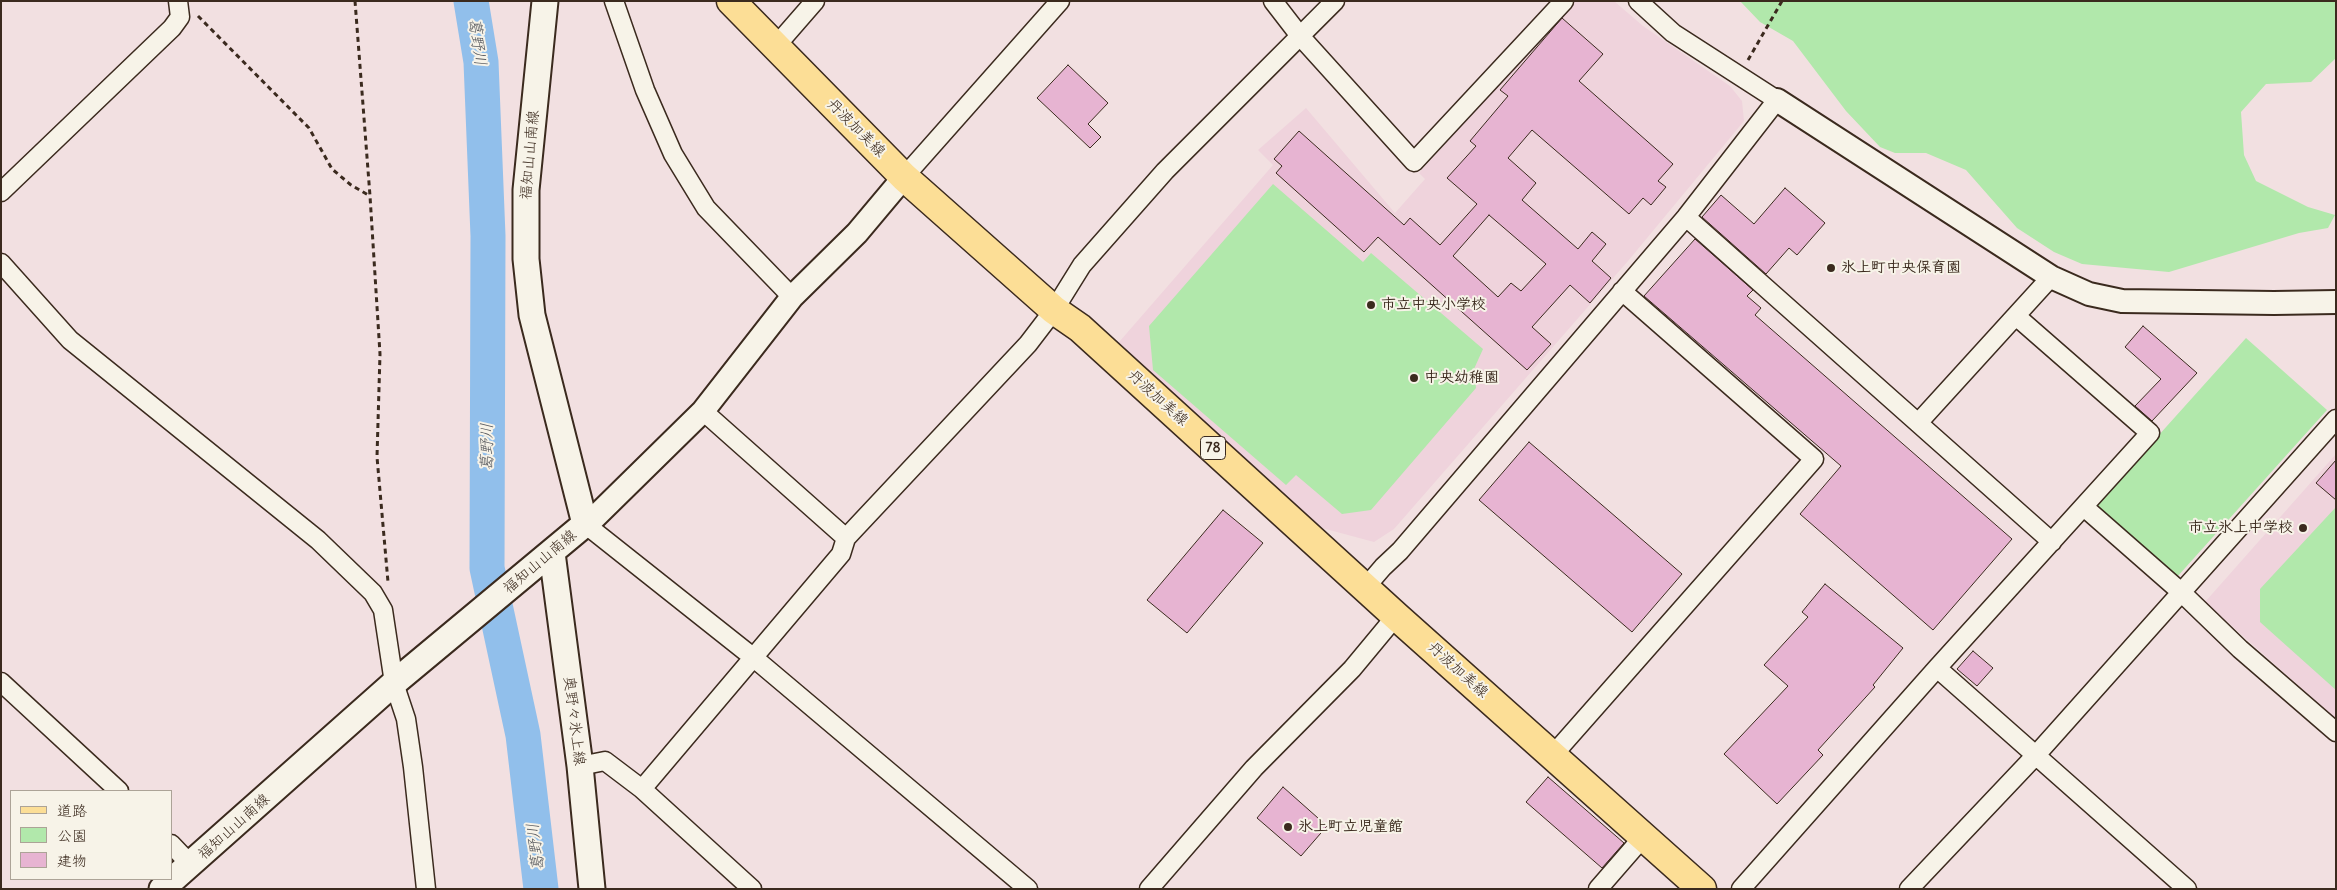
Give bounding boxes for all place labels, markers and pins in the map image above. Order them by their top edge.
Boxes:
place label: 氷上町中央保育園 [1841,259,1961,277]
marker: 氷上町中央保育園 [1825,262,1837,274]
place label: 市立中央小学校 [1381,296,1486,314]
marker: 市立中央小学校 [1365,299,1377,311]
place label: 中央幼稚園 [1424,369,1499,387]
marker: 中央幼稚園 [1408,372,1420,384]
place label: 市立氷上中学校 [2188,519,2293,537]
marker: 市立氷上中学校 [2297,522,2309,534]
place label: 氷上町立児童館 [1298,818,1403,836]
marker: 氷上町立児童館 [1282,821,1294,833]

